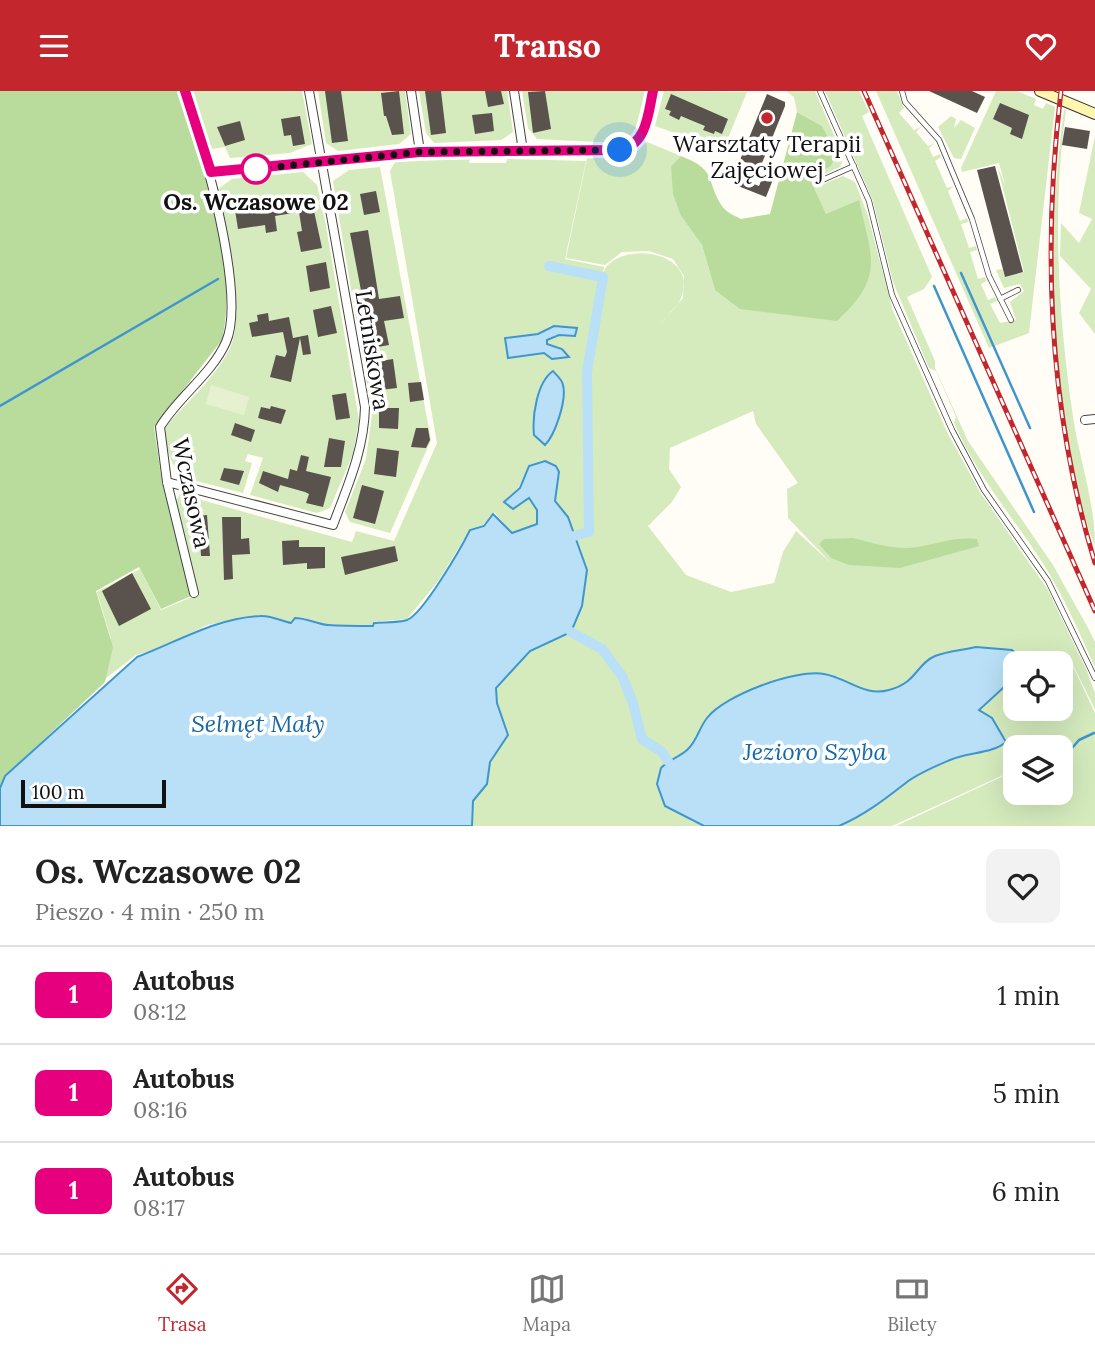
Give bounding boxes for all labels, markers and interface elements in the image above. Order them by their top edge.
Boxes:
text: Transo [494,25,601,66]
icon: menu [35,27,73,65]
icon: heart [1022,27,1060,65]
marker: Warsztaty Terapii Zajęciowej [759,110,775,126]
place label: Warsztaty Terapii Zajęciowej [673,129,861,184]
your location [602,132,637,167]
marker: Os. Wczasowe 02 [241,154,271,184]
place label: Os. Wczasowe 02 [163,187,349,216]
street label: Letniskowa [349,288,397,412]
street label: Wczasowa [166,435,218,551]
map controls [1003,651,1073,805]
button: locate [1003,651,1073,721]
water label: Selmęt Mały [191,708,325,739]
button: layers [1003,735,1073,805]
water label: Jezioro Szyba [742,736,888,767]
scale bar [21,777,166,809]
text: 100 m [32,780,85,804]
button: heart [986,849,1060,923]
text: Os. Wczasowe 02 [35,850,301,892]
text: Pieszo · 4 min · 250 m [35,897,265,926]
text: Autobus [133,964,235,997]
text: 1 [69,979,78,1010]
text: 1 min [997,979,1060,1012]
text: 08:12 [133,997,187,1026]
text: Autobus [133,1062,235,1095]
text: 1 [69,1077,78,1108]
text: 5 min [993,1077,1060,1110]
text: 08:16 [133,1095,188,1124]
text: Autobus [133,1160,235,1193]
text: 1 [69,1175,78,1206]
text: 6 min [992,1175,1060,1208]
text: 08:17 [133,1193,185,1222]
tab: Trasa [158,1270,206,1336]
tab: Mapa [523,1270,571,1336]
tab: Bilety [887,1270,937,1336]

